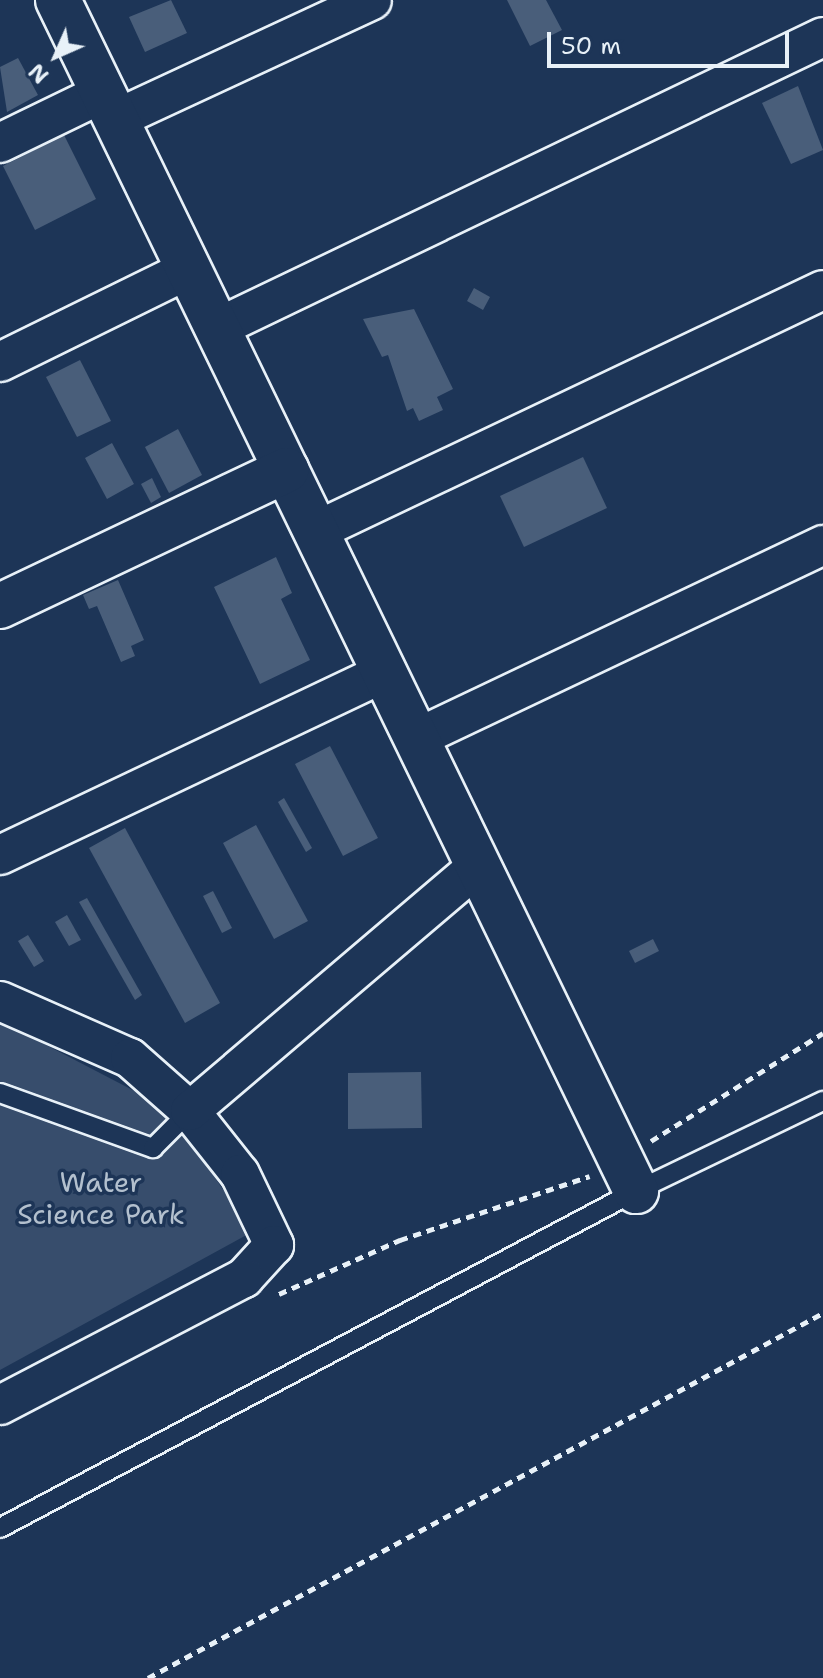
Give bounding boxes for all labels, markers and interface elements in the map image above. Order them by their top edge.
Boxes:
north arrow [16,16,96,96]
scale bar [551,16,793,66]
text: 50 m [561,30,621,62]
text: N [22,57,55,90]
park label: Water Science Park [17,1165,185,1231]

